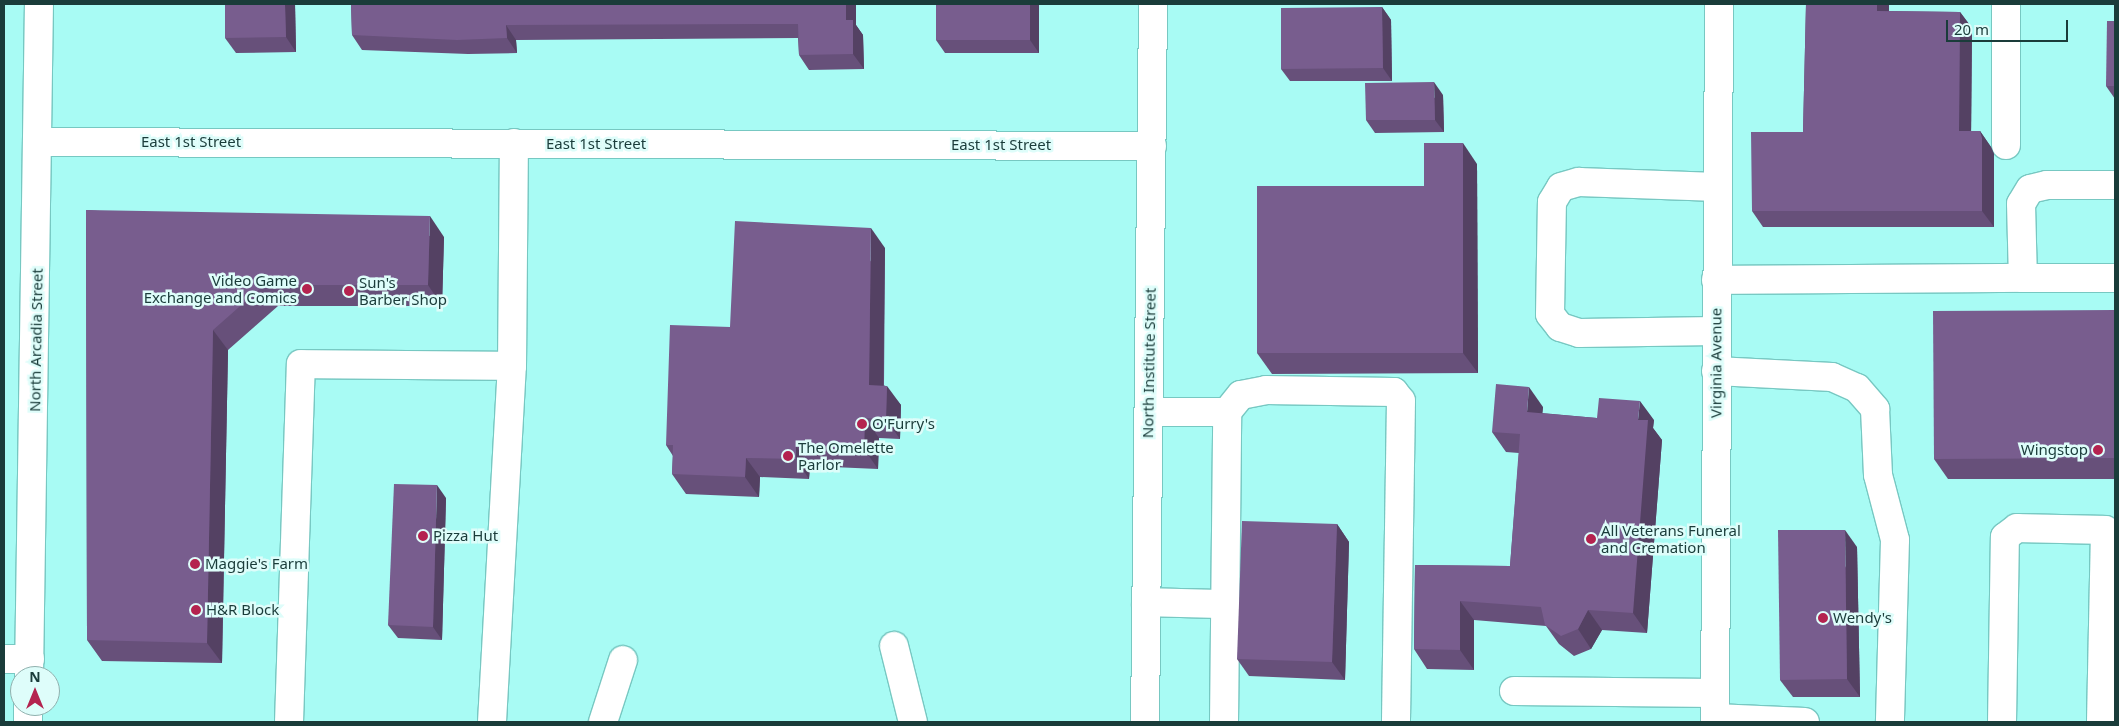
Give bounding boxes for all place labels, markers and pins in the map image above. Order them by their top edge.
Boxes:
place label: Video Game Exchange and Comics [144,271,297,306]
place label: Sun's Barber Shop [359,273,447,308]
marker: Video Game Exchange and Comics [301,283,313,295]
marker: Sun's Barber Shop [343,285,355,297]
place label: O'Furry's [872,415,935,433]
marker: O'Furry's [856,418,868,430]
place label: The Omelette Parlor [798,438,894,473]
place label: Wingstop [2021,441,2088,459]
marker: Wingstop [2092,444,2104,456]
marker: The Omelette Parlor [782,450,794,462]
place label: All Veterans Funeral and Cremation [1601,521,1741,556]
place label: Pizza Hut [433,527,498,545]
marker: Pizza Hut [417,530,429,542]
marker: All Veterans Funeral and Cremation [1585,533,1597,545]
place label: Maggie's Farm [205,555,308,573]
marker: Maggie's Farm [189,558,201,570]
place label: H&R Block [206,601,279,619]
marker: H&R Block [190,604,202,616]
place label: Wendy's [1833,609,1892,627]
marker: Wendy's [1817,612,1829,624]

